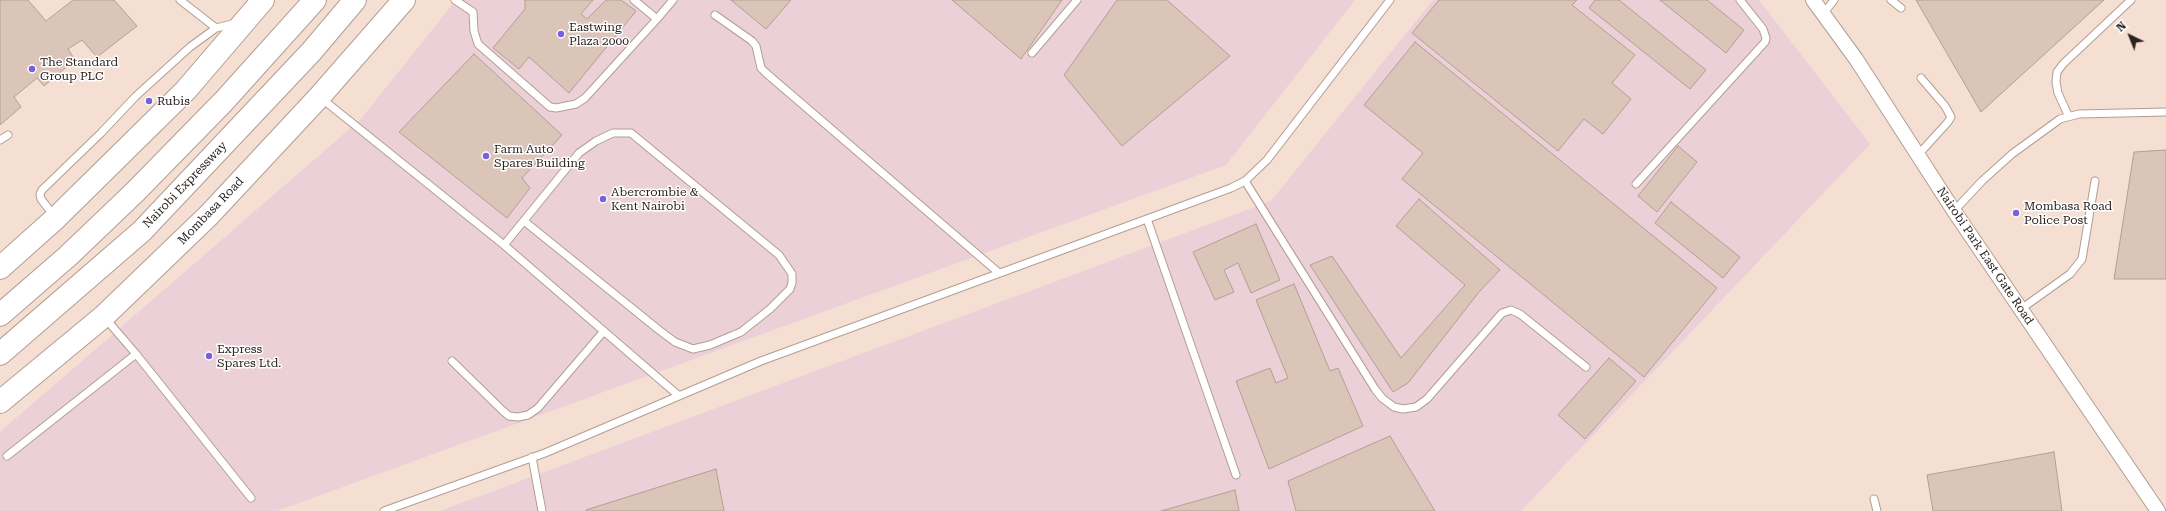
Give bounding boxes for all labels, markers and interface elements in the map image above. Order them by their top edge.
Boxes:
north arrow [2110,16,2150,56]
text: N [2114,19,2129,35]
place label: Eastwing Plaza 2000 [569,20,629,48]
marker: Eastwing Plaza 2000 [556,29,566,39]
place label: The Standard Group PLC [40,55,118,83]
marker: The Standard Group PLC [27,64,37,74]
place label: Rubis [157,94,190,108]
marker: Rubis [144,96,154,106]
street label: Nairobi Expressway [140,139,230,231]
place label: Farm Auto Spares Building [494,142,585,170]
marker: Farm Auto Spares Building [481,151,491,161]
street label: Mombasa Road [175,174,247,248]
street label: Nairobi Park East Gate Road [1934,184,2036,328]
place label: Abercrombie & Kent Nairobi [611,185,698,213]
marker: Abercrombie & Kent Nairobi [598,194,608,204]
place label: Mombasa Road Police Post [2024,199,2112,227]
marker: Mombasa Road Police Post [2011,208,2021,218]
place label: Express Spares Ltd. [217,342,281,370]
marker: Express Spares Ltd. [204,351,214,361]

